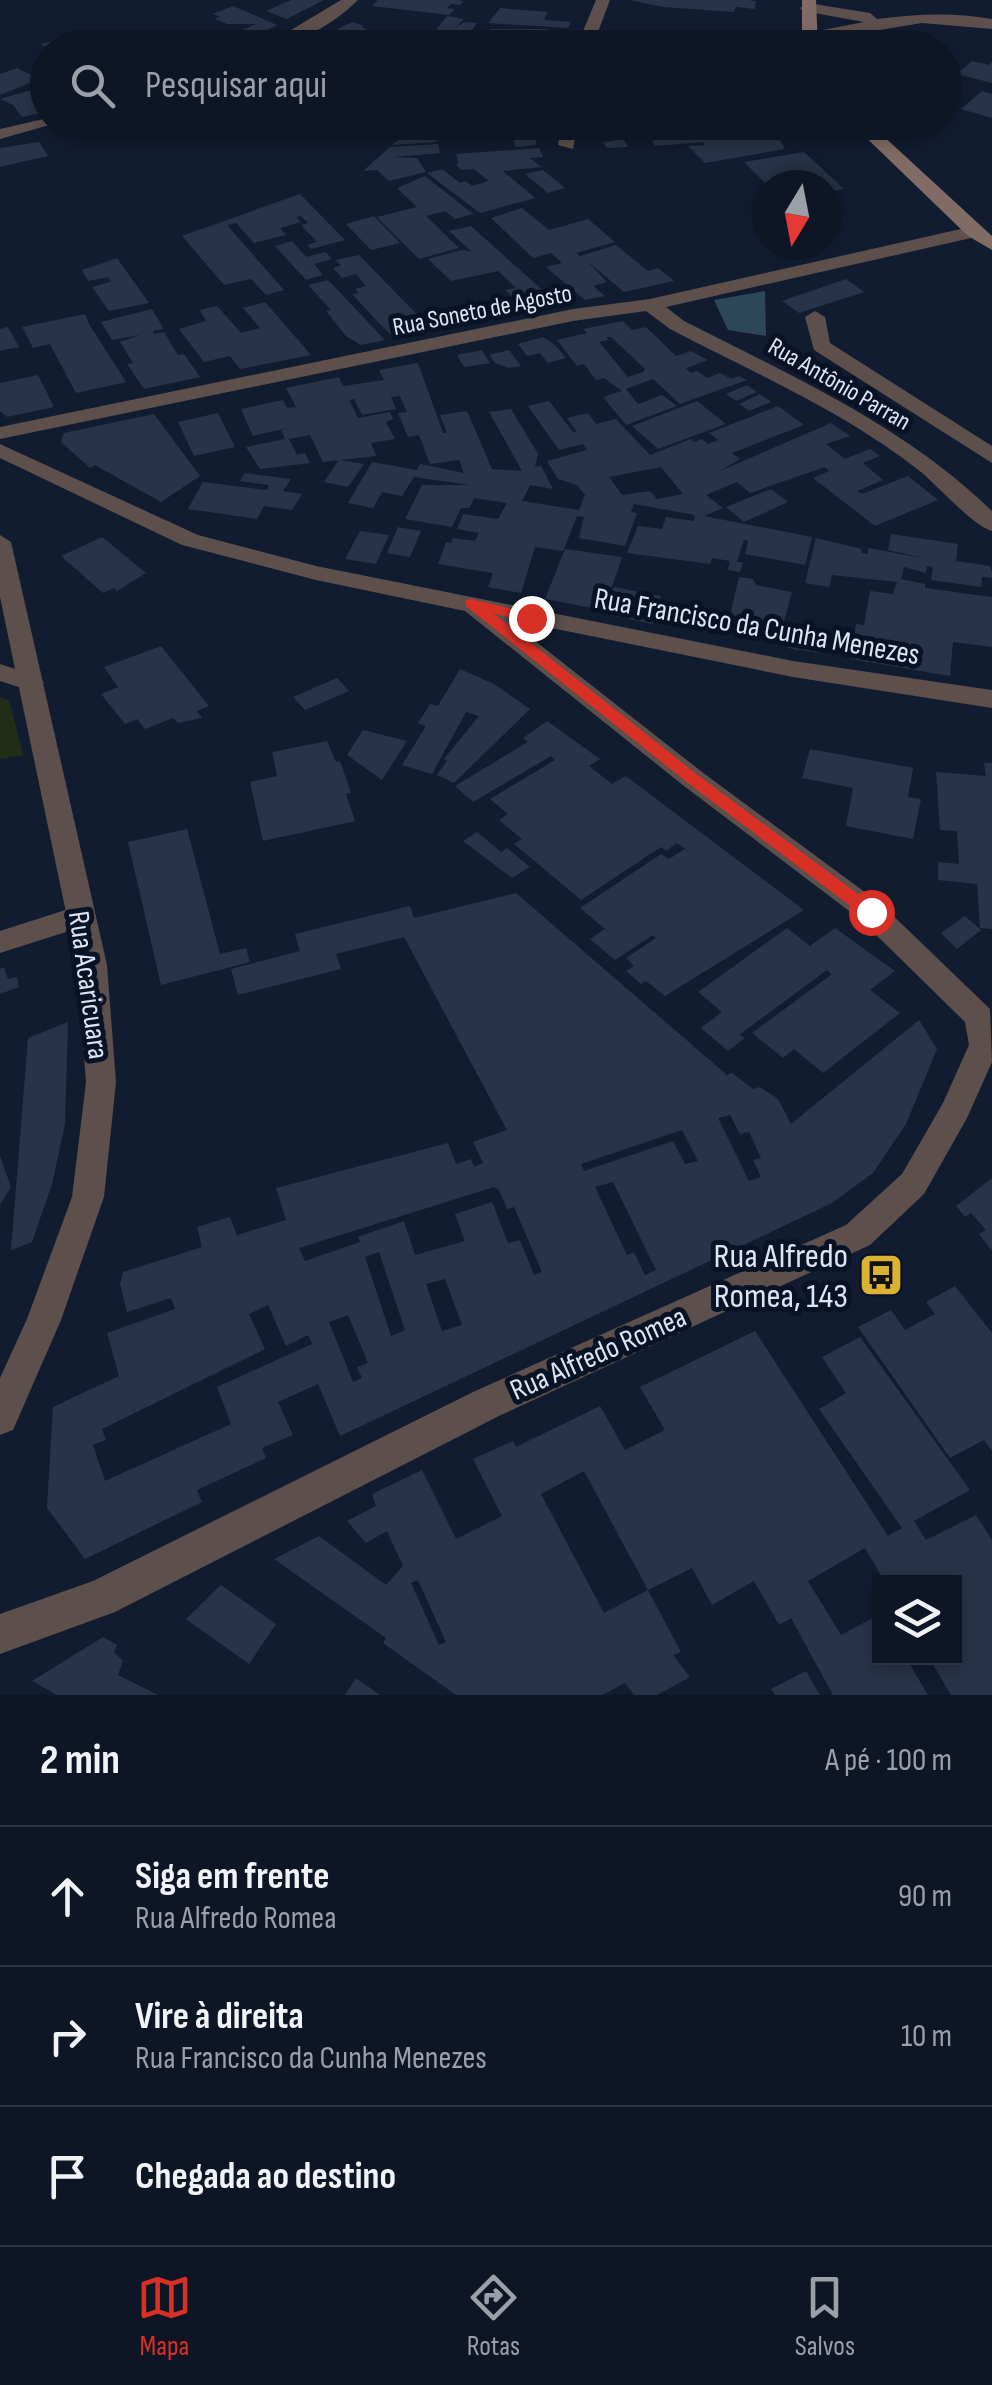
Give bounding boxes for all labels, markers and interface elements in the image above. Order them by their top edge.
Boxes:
search box [30,30,962,140]
icon: search [65,58,120,113]
text: Pesquisar aqui [145,63,327,108]
north arrow [752,170,842,260]
street label: Rua Soneto de Agosto [390,278,574,343]
street label: Rua Antônio Parran [763,331,916,438]
street label: Rua Francisco da Cunha Menezes [591,581,922,673]
route end [509,596,555,642]
route start [849,890,895,936]
street label: Rua Acaricuara [60,909,116,1061]
place label: Rua Alfredo Romea, 143 [713,1235,848,1318]
bus stop icon: Rua Alfredo Romea, 143 [858,1252,904,1298]
street label: Rua Alfredo Romea [505,1299,692,1409]
map controls [872,1575,962,1665]
button: layers [872,1575,962,1665]
text: 2 min [40,1735,120,1786]
text: A pé · 100 m [825,1741,952,1780]
text: Siga em frente [135,1854,329,1899]
icon: ahead [40,1869,95,1924]
text: 90 m [898,1877,952,1916]
text: Rua Alfredo Romea [135,1899,337,1938]
text: Vire à direita [135,1994,304,2039]
icon: right [40,2009,95,2064]
text: 10 m [901,2017,952,2056]
text: Rua Francisco da Cunha Menezes [135,2039,487,2078]
icon: arrive [40,2149,95,2204]
text: Chegada ao destino [135,2154,396,2199]
tab: Mapa [137,2270,192,2363]
tab: Rotas [466,2270,521,2363]
tab: Salvos [795,2270,855,2363]

